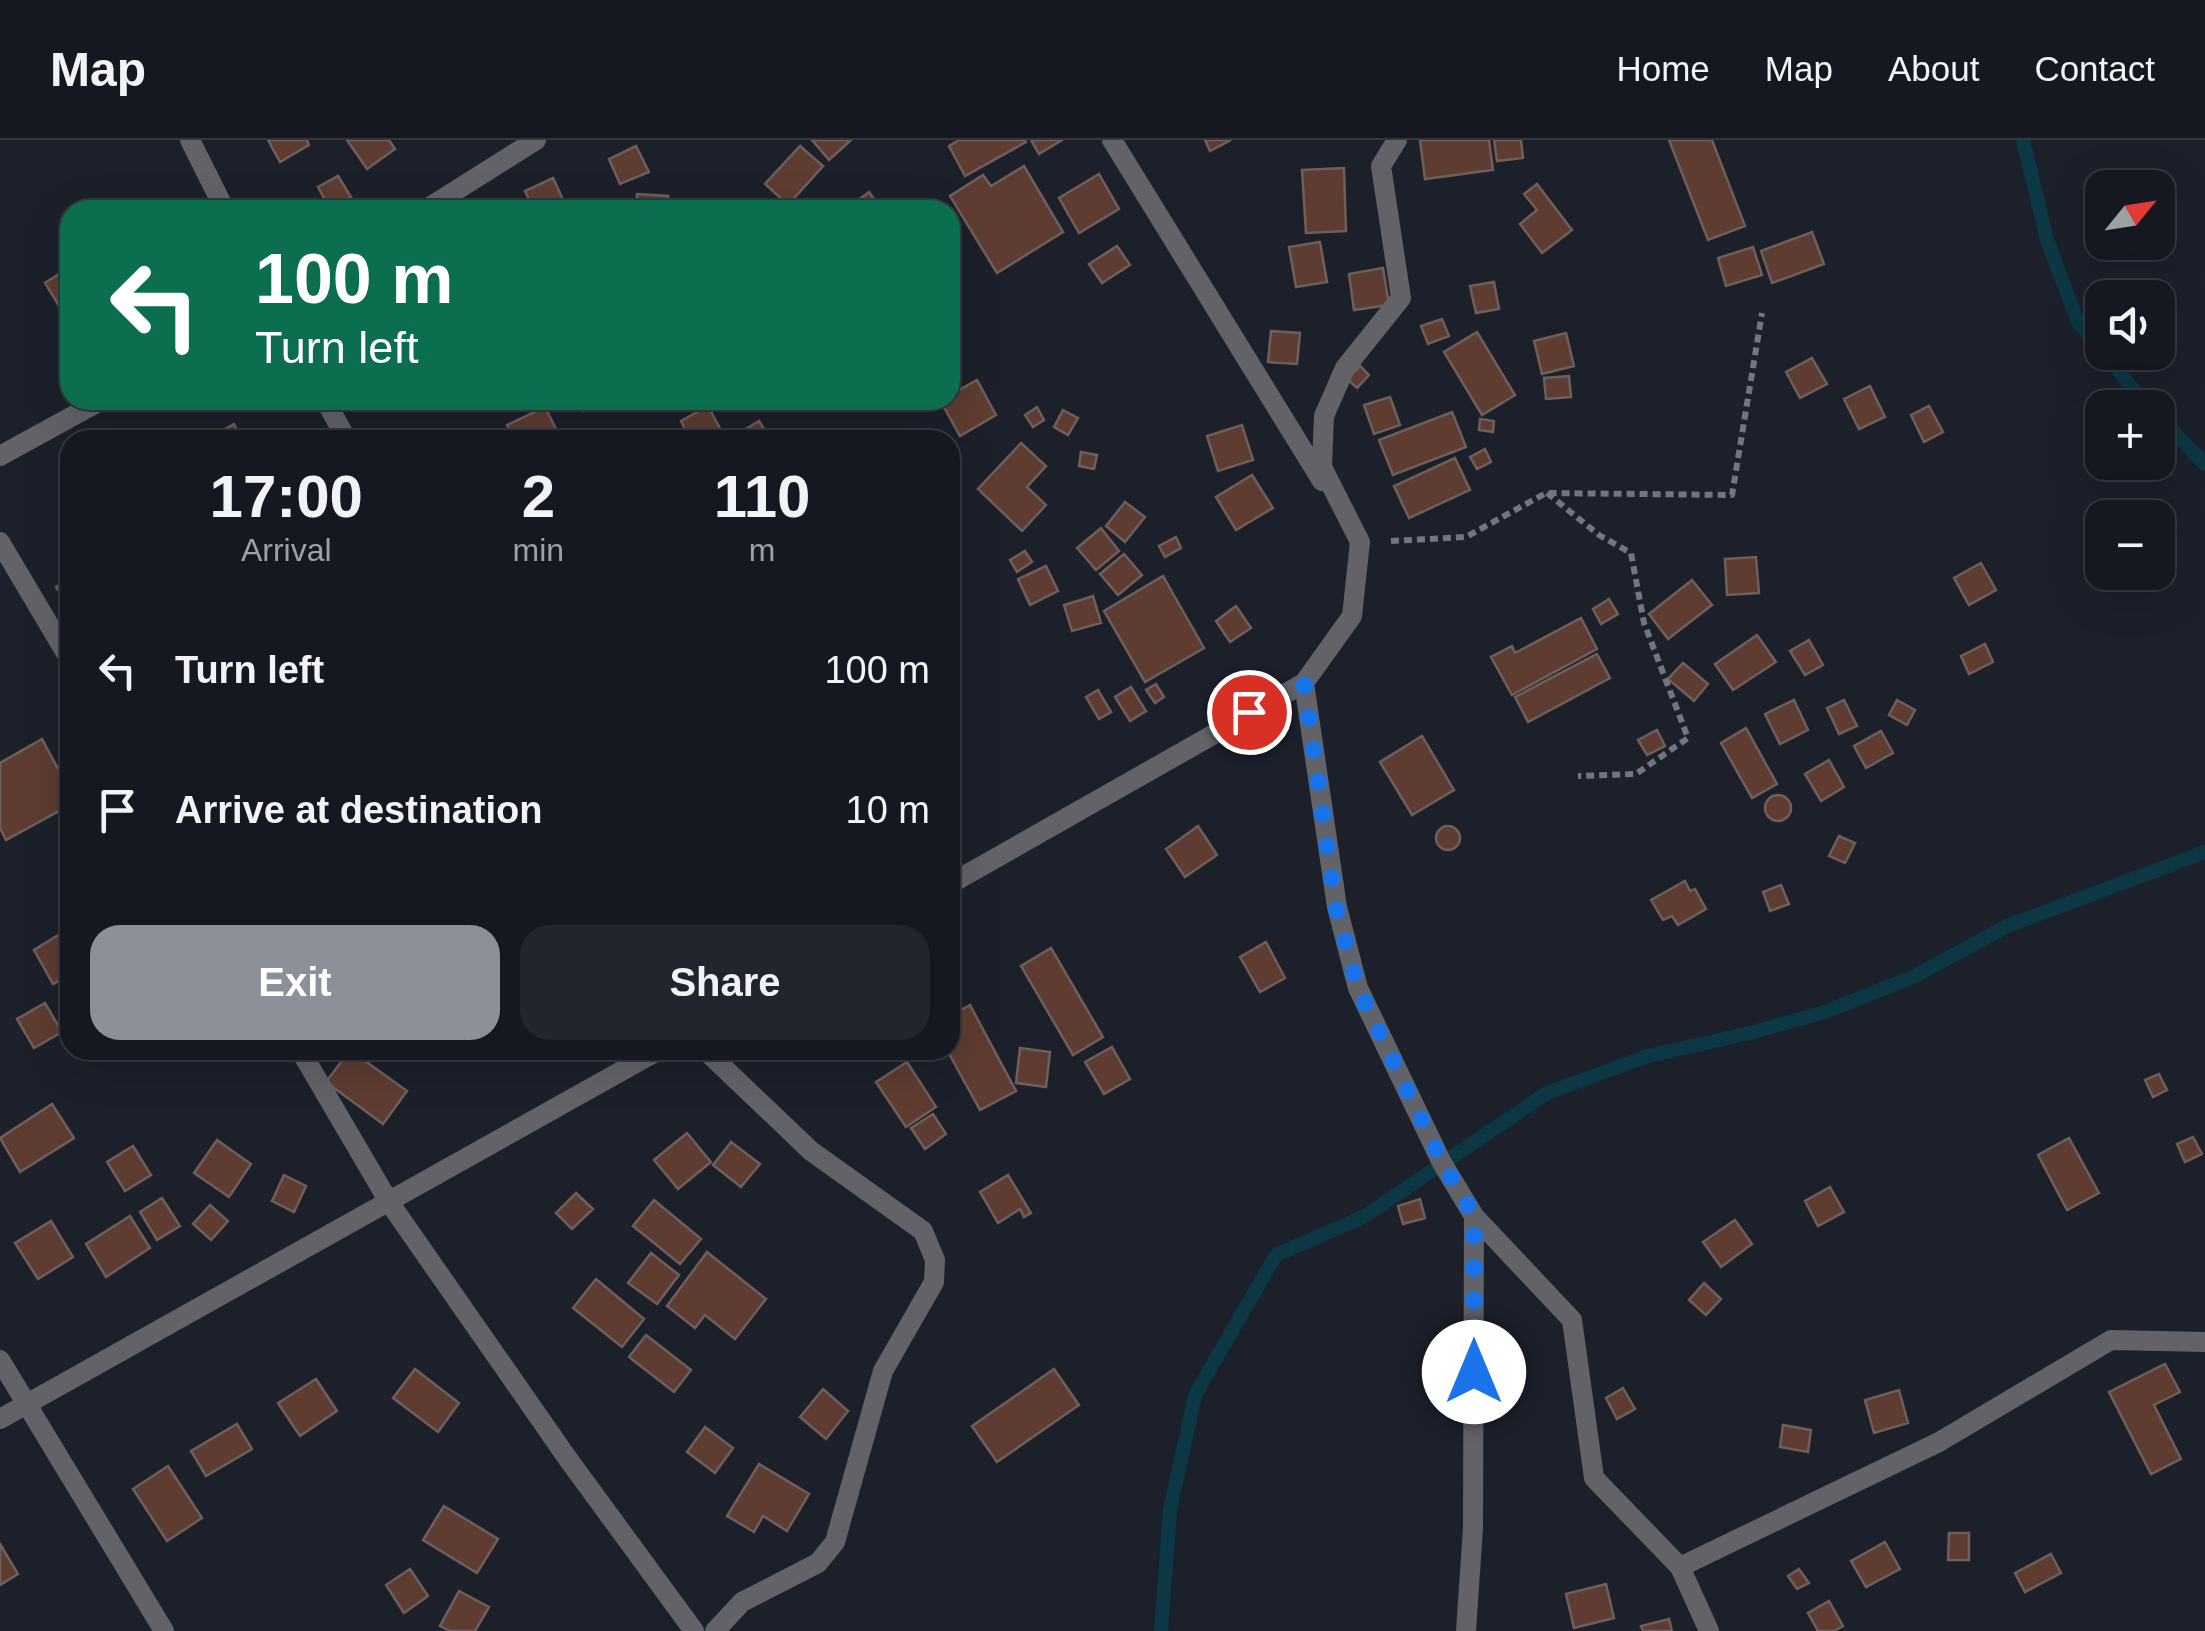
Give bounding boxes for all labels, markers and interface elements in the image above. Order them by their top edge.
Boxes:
text: Map [50,43,146,96]
text: Home [1616,49,1710,88]
text: Map [1765,49,1833,88]
text: About [1888,49,1979,88]
text: Contact [2034,49,2155,88]
north arrow [2085,170,2175,260]
map controls [2085,170,2175,590]
icon: left [90,240,220,370]
text: 100 m [255,240,453,318]
button: sound [2085,280,2175,370]
text: Turn left [255,322,418,373]
button: + [2085,390,2175,480]
text: 17:00 [210,463,363,530]
text: 2 [522,463,555,530]
text: 110 [714,463,810,530]
button: − [2085,500,2175,590]
text: Arrival [241,532,332,568]
text: min [513,532,564,568]
text: m [749,532,775,568]
icon: left [90,643,145,698]
text: Turn left [175,649,324,691]
text: 100 m [824,649,930,691]
pin [1207,670,1292,755]
icon: arrive [1222,685,1277,740]
icon: arrive [90,783,145,838]
text: Arrive at destination [175,789,542,831]
text: 10 m [846,789,930,831]
button: Exit [90,925,500,1040]
button: Share [520,925,930,1040]
position arrow [1422,1320,1526,1424]

